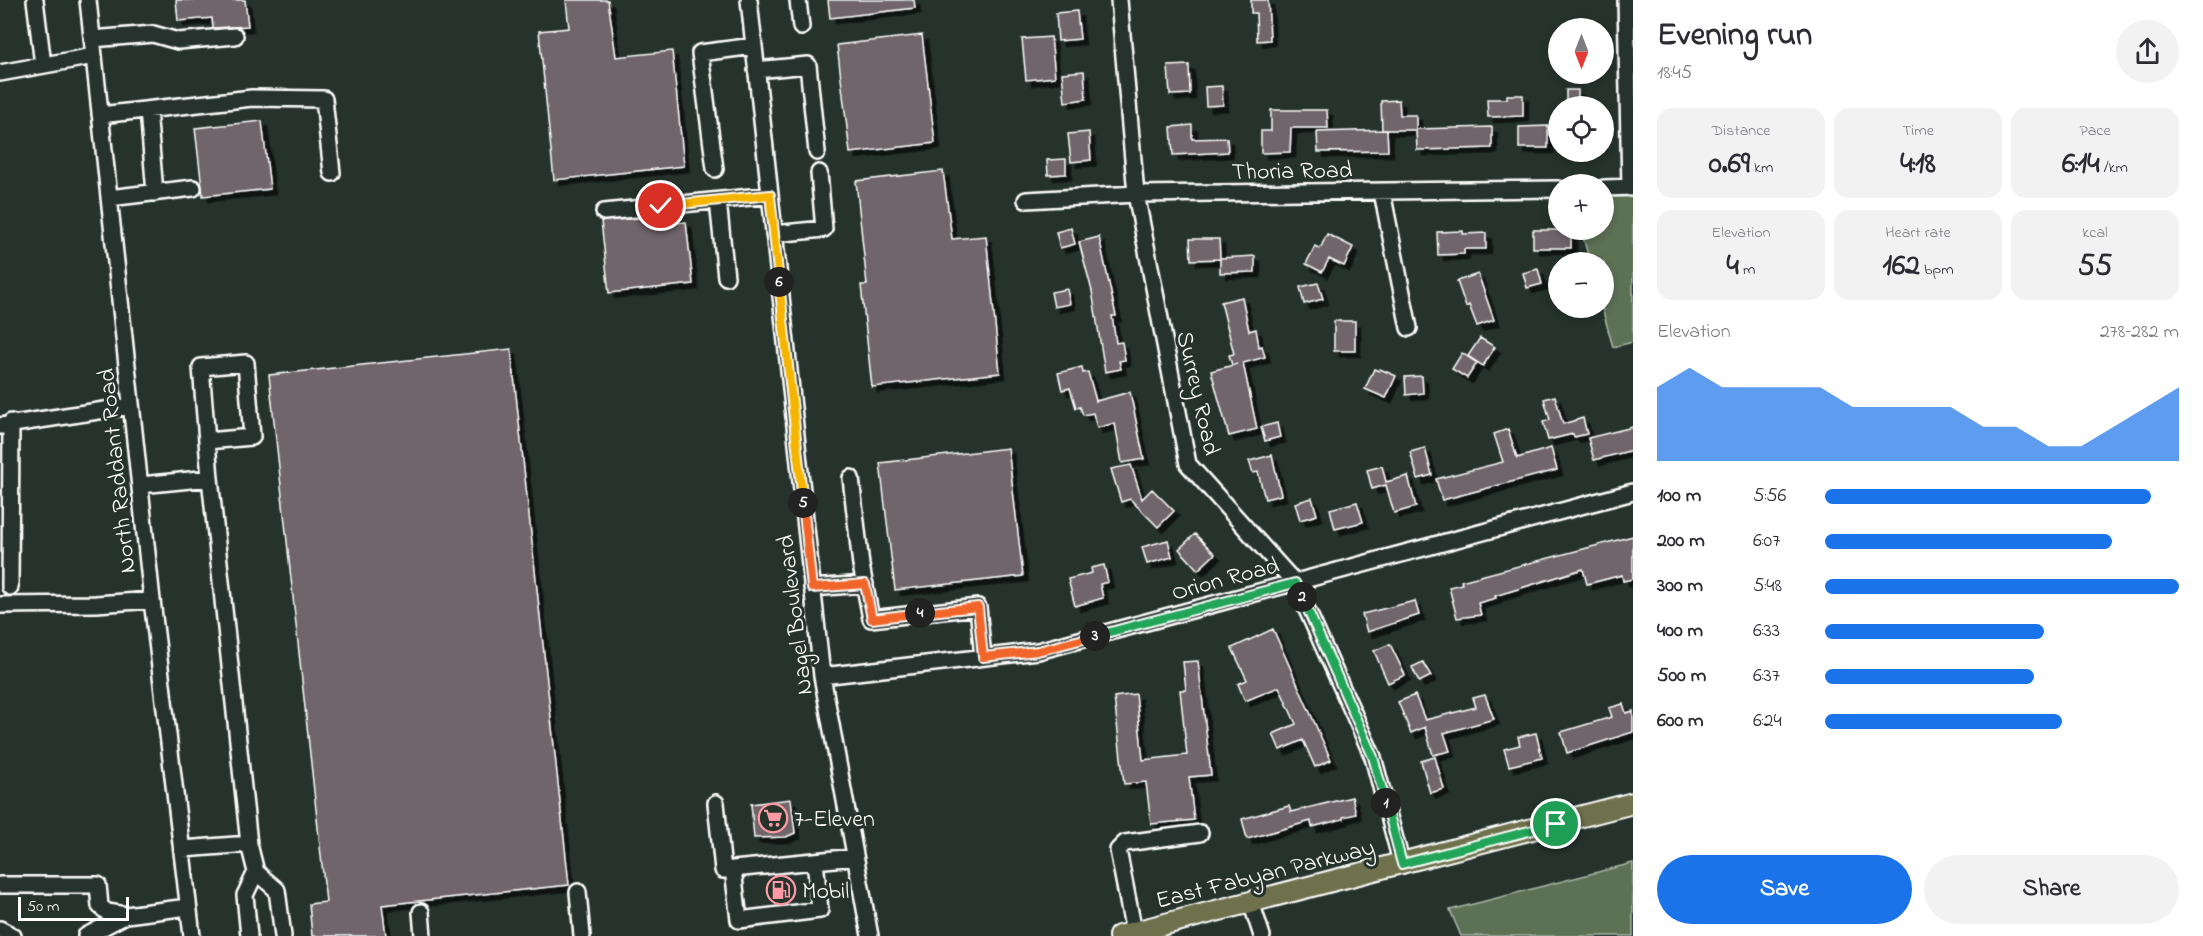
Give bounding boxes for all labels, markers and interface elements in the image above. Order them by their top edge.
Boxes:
text: Evening run [1657,12,1812,60]
north arrow [1548,18,1614,84]
map controls [1548,18,1614,318]
button: share [2116,20,2179,83]
text: 18:45 [1657,59,1692,88]
button: locate [1548,96,1614,162]
text: Distance [1712,119,1770,143]
text: Time [1902,119,1934,143]
text: Pace [2079,119,2111,143]
text: 0.69 [1709,143,1750,187]
text: 4:18 [1900,143,1936,187]
text: 6:14 [2062,143,2100,187]
street label: Thoria Road [1231,154,1353,191]
text: km [1750,156,1773,180]
text: /km [2100,156,2128,180]
button: + [1548,174,1614,240]
pin [635,180,686,231]
icon: check [644,189,677,222]
text: Elevation [1712,221,1770,245]
text: Heart rate [1885,221,1951,245]
text: kcal [2082,221,2108,245]
text: 4 [1727,245,1739,289]
text: 162 [1882,245,1920,289]
text: 55 [2078,245,2112,289]
button: − [1548,252,1614,318]
text: m [1739,258,1755,282]
text: bpm [1920,258,1954,282]
pin: 6 [764,267,794,297]
text: 6 [775,270,783,294]
text: Elevation [1657,318,1731,347]
text: 278–282 m [2100,318,2179,347]
street label: Surrey Road [1164,328,1228,460]
street label: North Raddant Road [90,366,147,575]
text: 100 m [1657,482,1701,511]
text: 5:56 [1753,482,1786,511]
pin: 5 [788,488,818,518]
text: 5 [798,491,808,515]
text: 200 m [1657,527,1705,556]
text: 6:07 [1753,527,1780,556]
street label: Nagel Boulevard [769,532,824,697]
street label: Orion Road [1168,549,1284,612]
text: 300 m [1657,572,1703,601]
text: 5:48 [1753,572,1782,601]
pin: 2 [1287,582,1317,612]
text: 2 [1298,585,1306,609]
pin: 4 [905,598,935,628]
text: 4 [917,601,923,625]
text: 400 m [1657,617,1703,646]
text: 6:33 [1753,617,1780,646]
pin: 3 [1080,621,1110,651]
text: 3 [1092,624,1098,648]
text: 500 m [1657,662,1706,691]
text: 6:37 [1753,662,1780,691]
text: 600 m [1657,707,1704,736]
text: 6:24 [1753,707,1782,736]
pin: 1 [1371,788,1401,818]
text: 1 [1383,791,1389,815]
pin [1530,798,1581,849]
supermarket icon: 7-Eleven [757,802,789,834]
place label: 7-Eleven [794,803,875,838]
icon: arrive [1539,807,1572,840]
street label: East Fabyan Parkway [1152,831,1379,921]
button: Save [1657,855,1912,924]
button: Share [1924,855,2179,924]
fuel station icon: Mobil [765,874,797,906]
place label: Mobil [802,875,849,910]
scale bar [18,894,129,922]
text: 50 m [27,895,59,919]

